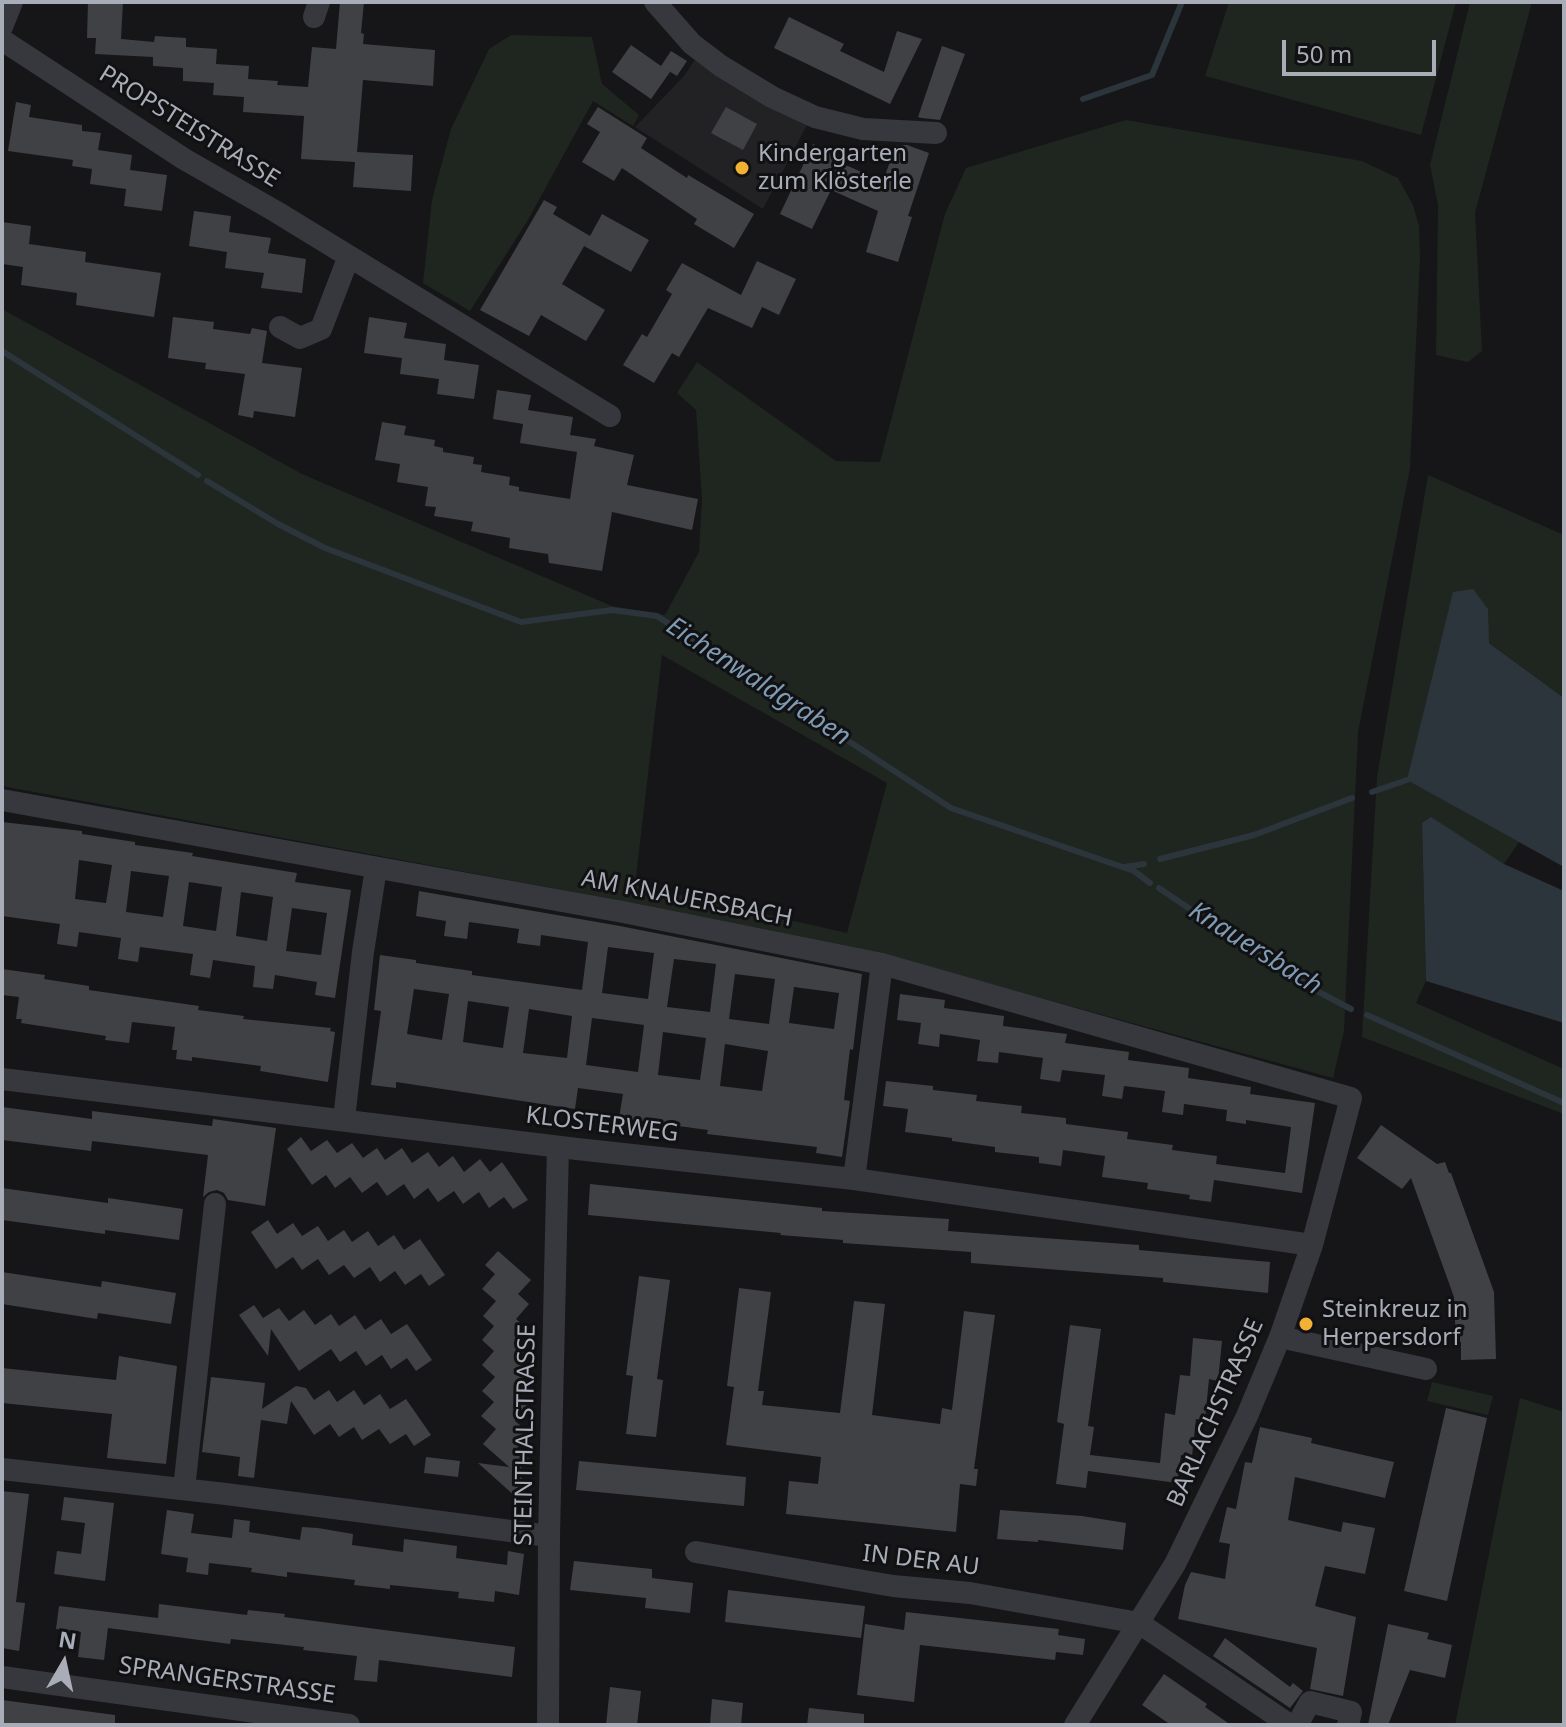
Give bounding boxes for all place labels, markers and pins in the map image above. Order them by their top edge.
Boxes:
place label: Kindergarten zum Klösterle [758,140,912,196]
marker: Kindergarten zum Klösterle [733,159,751,177]
place label: Steinkreuz in Herpersdorf [1322,1296,1468,1352]
marker: Steinkreuz in Herpersdorf [1297,1315,1315,1333]

